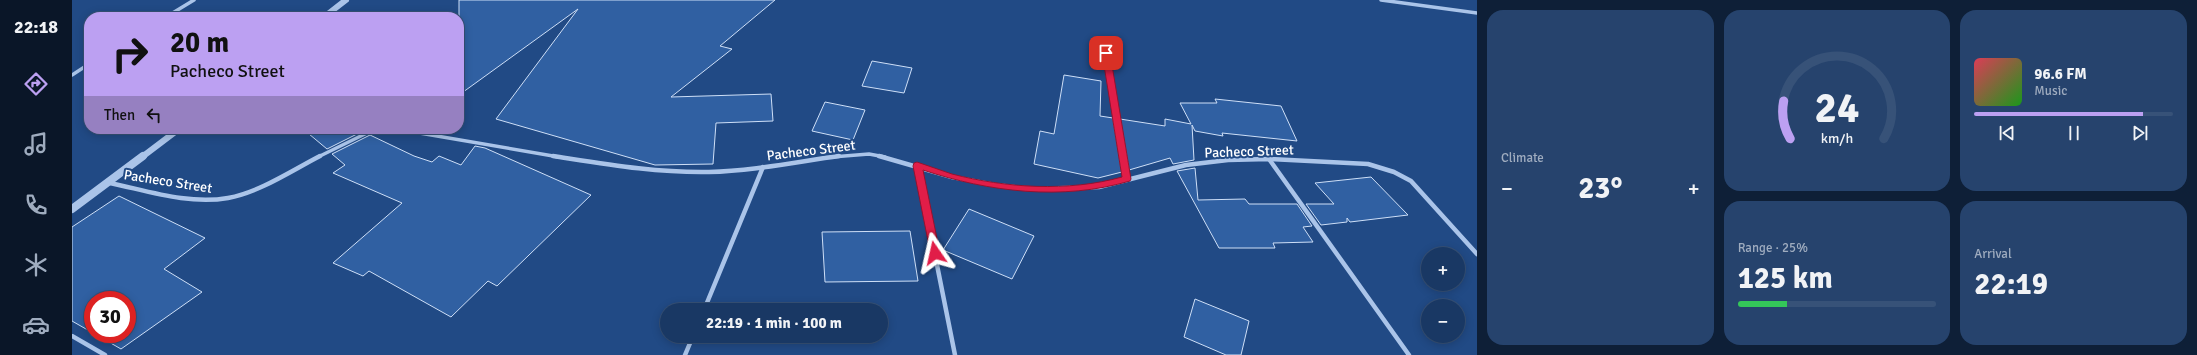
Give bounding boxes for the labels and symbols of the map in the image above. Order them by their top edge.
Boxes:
pin [1089,36,1123,70]
street label: Pacheco Street [766,137,856,164]
street label: Pacheco Street [1204,141,1294,162]
street label: Pacheco Street [123,166,213,197]
position arrow [914,232,956,274]
speed limit sign: 30 [84,291,136,343]

